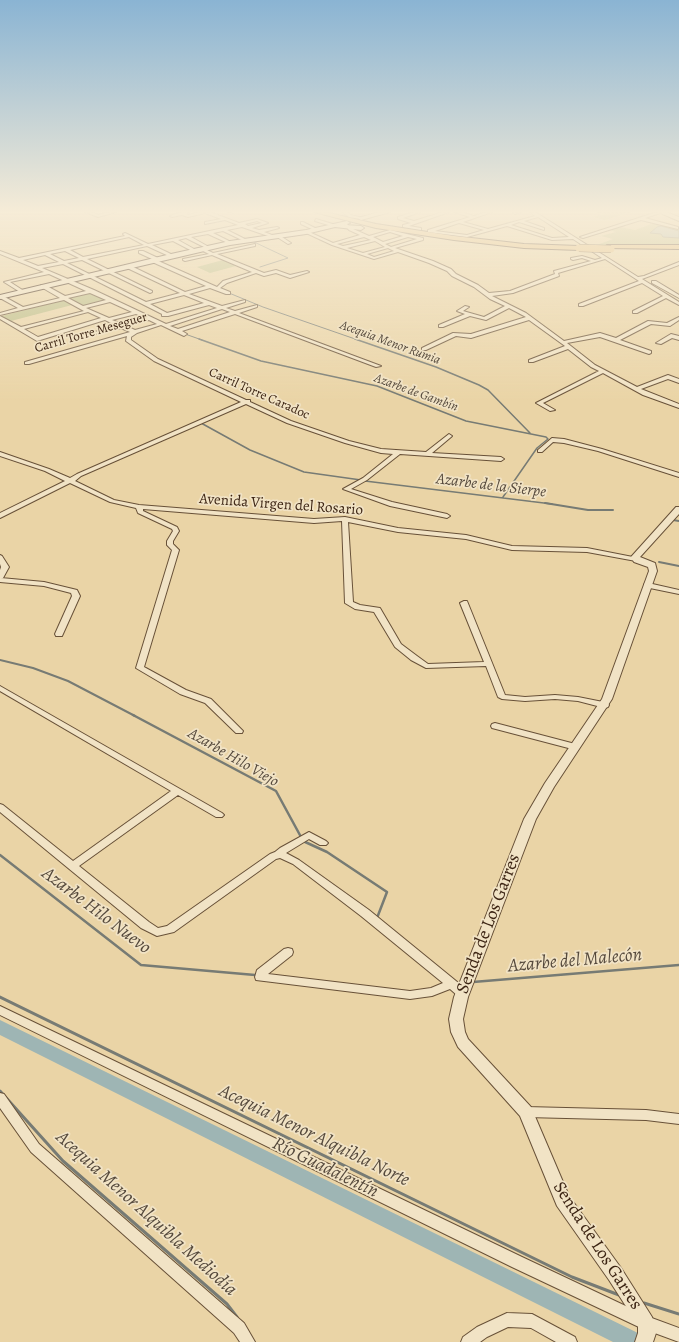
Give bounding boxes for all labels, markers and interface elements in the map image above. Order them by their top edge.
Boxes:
street label: Carril Torre Meseguer [33,309,149,357]
water label: Acequia Menor Rumia [338,318,442,368]
street label: Carril Torre Caradoc [206,365,312,423]
water label: Azarbe de Gambín [372,371,460,415]
water label: Azarbe de la Sierpe [435,470,547,502]
street label: Avenida Virgen del Rosario [199,490,363,520]
water label: Azarbe Hilo Viejo [184,724,282,792]
street label: Senda de Los Garres [452,851,526,997]
water label: Azarbe Hilo Nuevo [37,863,155,959]
water label: Azarbe del Malecón [507,944,643,978]
water label: Acequia Menor Alquibla Norte [215,1080,413,1192]
water label: Acequia Menor Alquibla Mediodía [51,1127,241,1301]
water label: Río Guadalentín [268,1133,382,1203]
street label: Senda de Los Garres [548,1178,646,1314]

